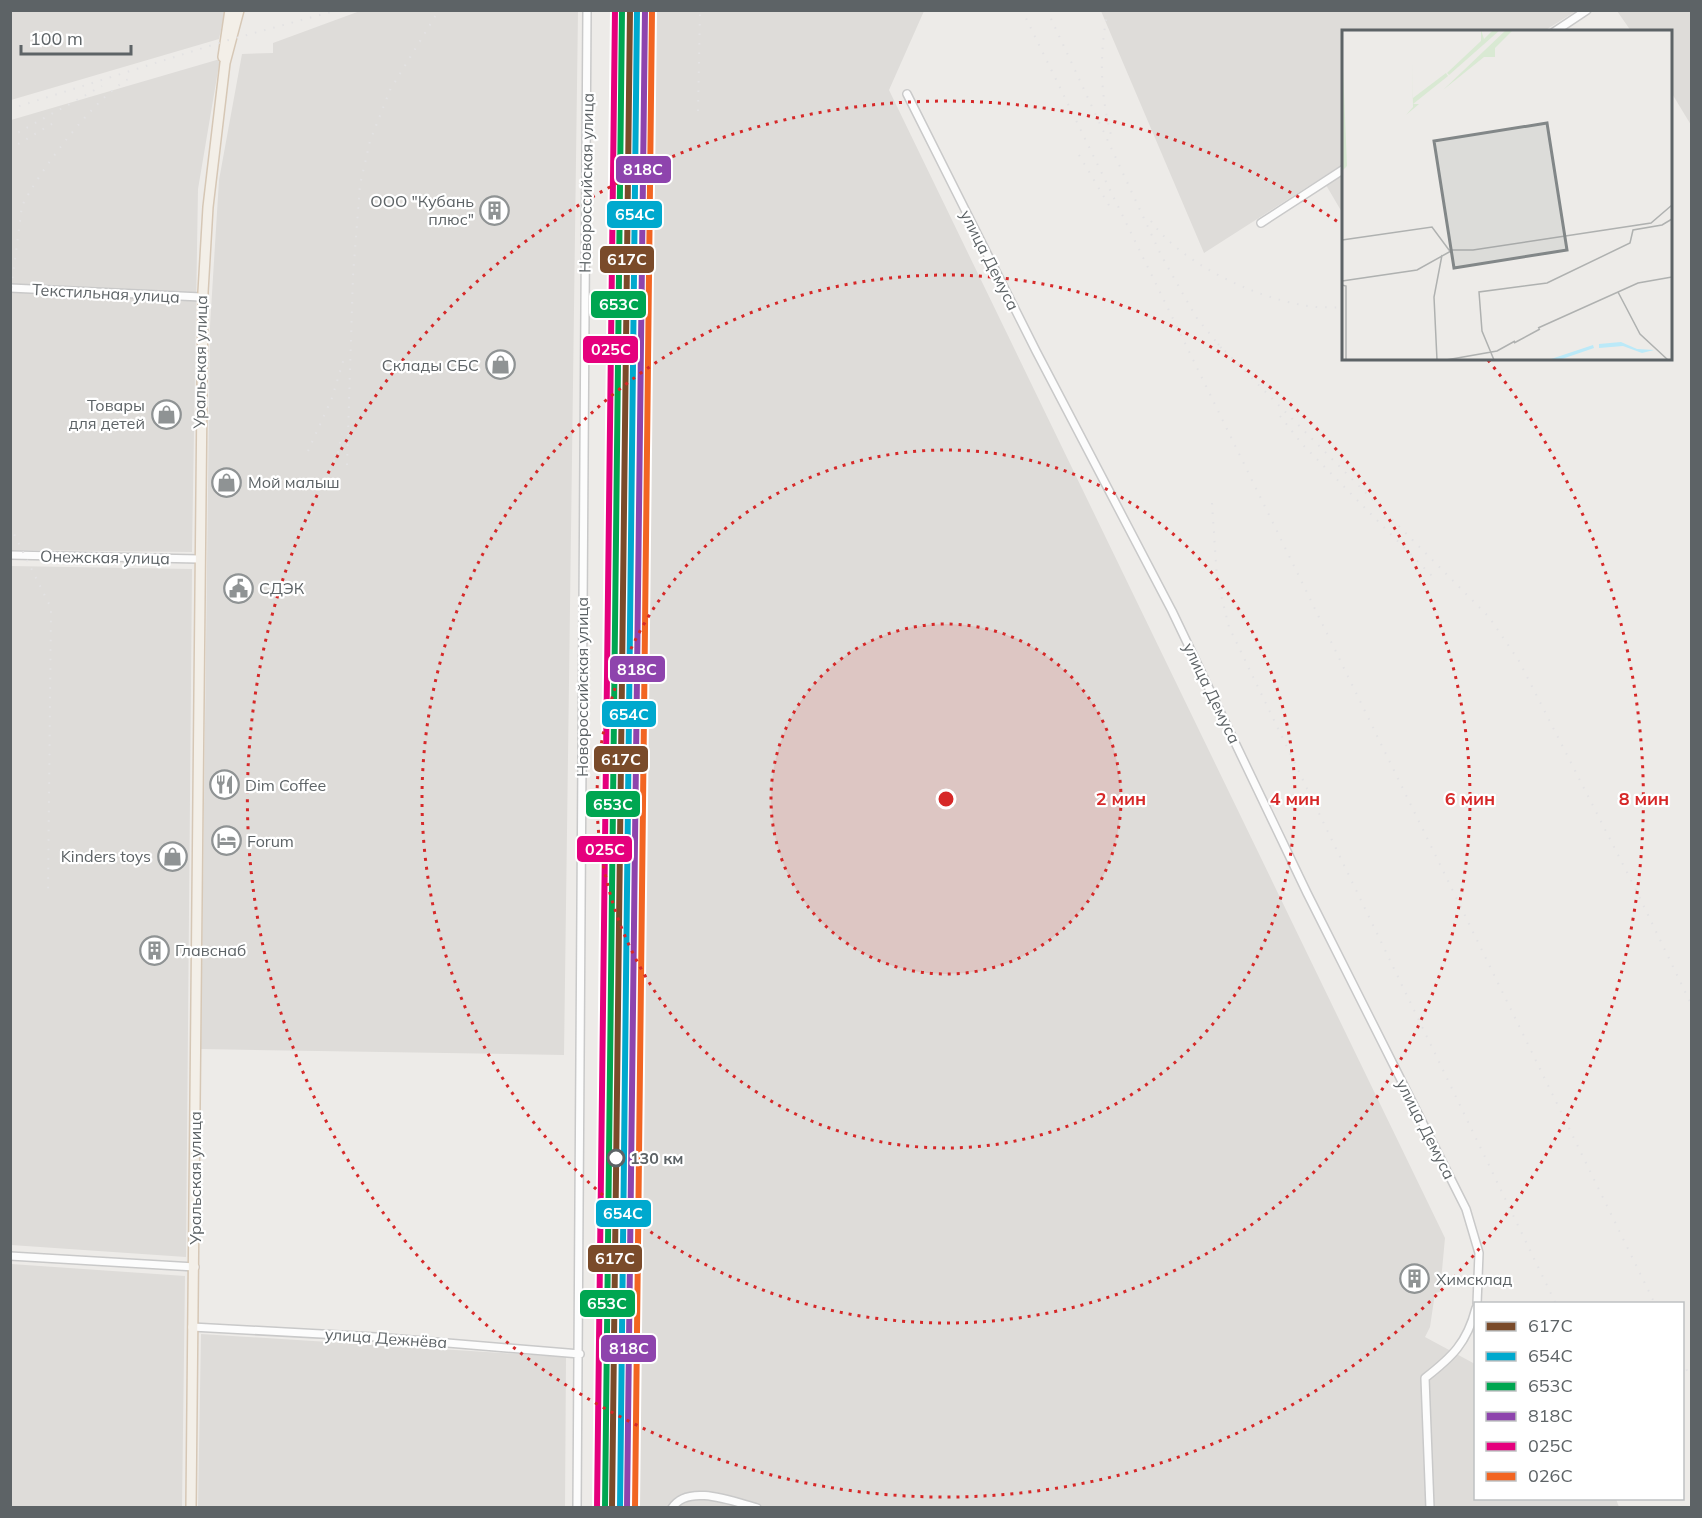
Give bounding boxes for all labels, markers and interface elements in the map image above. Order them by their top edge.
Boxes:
scale bar [21,18,130,56]
text: 100 m [30,27,83,50]
inset map [1342,30,1672,360]
street label: Новороссийская улица [574,93,598,273]
line badge: 818С [615,155,672,184]
text: 818С [623,159,663,179]
place label: ООО "Кубань плюс" [370,191,474,229]
building icon: ООО "Кубань плюс" [479,194,511,226]
line badge: 654С [606,200,663,229]
text: 654С [615,204,655,224]
street label: улица Демуса [956,207,1024,313]
line badge: 617C [599,245,655,274]
text: 617C [607,249,647,269]
street label: Текстильная улица [32,279,180,307]
line badge: 653С [590,290,647,319]
text: 653С [599,294,639,314]
street label: Уральская улица [189,295,211,430]
line badge: 025С [582,335,639,364]
text: 025С [591,339,631,359]
shop icon: Склады СБС [484,349,516,381]
place label: Склады СБС [382,355,479,375]
place label: Товары для детей [69,395,145,433]
shop icon: Товары для детей [150,398,182,430]
shop icon: Мой малыш [211,466,243,498]
place label: Мой малыш [248,472,340,492]
street label: Онежская улица [40,546,170,568]
public building icon: СДЭК [222,572,254,604]
place label: СДЭК [259,578,305,598]
street label: Новороссийская улица [572,597,592,777]
street label: улица Демуса [1179,639,1245,747]
line badge: 818С [609,655,666,683]
text: 818С [617,659,657,679]
line badge: 654С [601,700,657,728]
text: 654С [609,704,649,724]
line badge: 617C [593,745,649,773]
text: 617C [601,749,641,769]
restaurant icon: Dim Coffee [208,769,240,801]
place label: Dim Coffee [245,775,326,795]
text: 2 мин [1096,787,1146,810]
text: 4 мин [1270,787,1320,810]
text: 6 мин [1445,787,1495,810]
text: 8 мин [1619,787,1669,810]
centre of rings [936,789,956,809]
line badge: 653С [585,790,641,818]
text: 653С [593,794,633,814]
hotel icon: Forum [210,825,242,857]
place label: Forum [247,831,294,851]
line badge: 025С [576,835,633,863]
text: 025С [585,839,625,859]
shop icon: Kinders toys [156,840,188,872]
place label: Kinders toys [61,846,151,866]
building icon: Главснаб [138,934,170,966]
place label: Главснаб [175,940,246,960]
street label: улица Демуса [1392,1076,1460,1182]
street label: Уральская улица [185,1111,205,1246]
place label: 130 км [630,1148,683,1168]
marker: 130 км [607,1149,625,1167]
line badge: 654С [595,1199,652,1228]
text: 654С [603,1203,643,1223]
line badge: 617C [587,1244,643,1273]
text: 617C [595,1248,635,1268]
building icon: Химсклад [1399,1263,1431,1295]
place label: Химсклад [1436,1269,1513,1289]
line badge: 653С [579,1289,636,1318]
text: 653С [587,1293,627,1313]
legend [1474,1302,1684,1500]
text: 617C [1528,1314,1573,1337]
street label: улица Дежнёва [324,1324,448,1352]
line badge: 818С [600,1334,657,1363]
text: 818С [609,1338,649,1358]
text: 654С [1528,1344,1573,1367]
text: 653С [1528,1374,1573,1397]
text: 818С [1528,1404,1573,1427]
text: 025С [1528,1434,1573,1457]
text: 026С [1528,1464,1573,1487]

